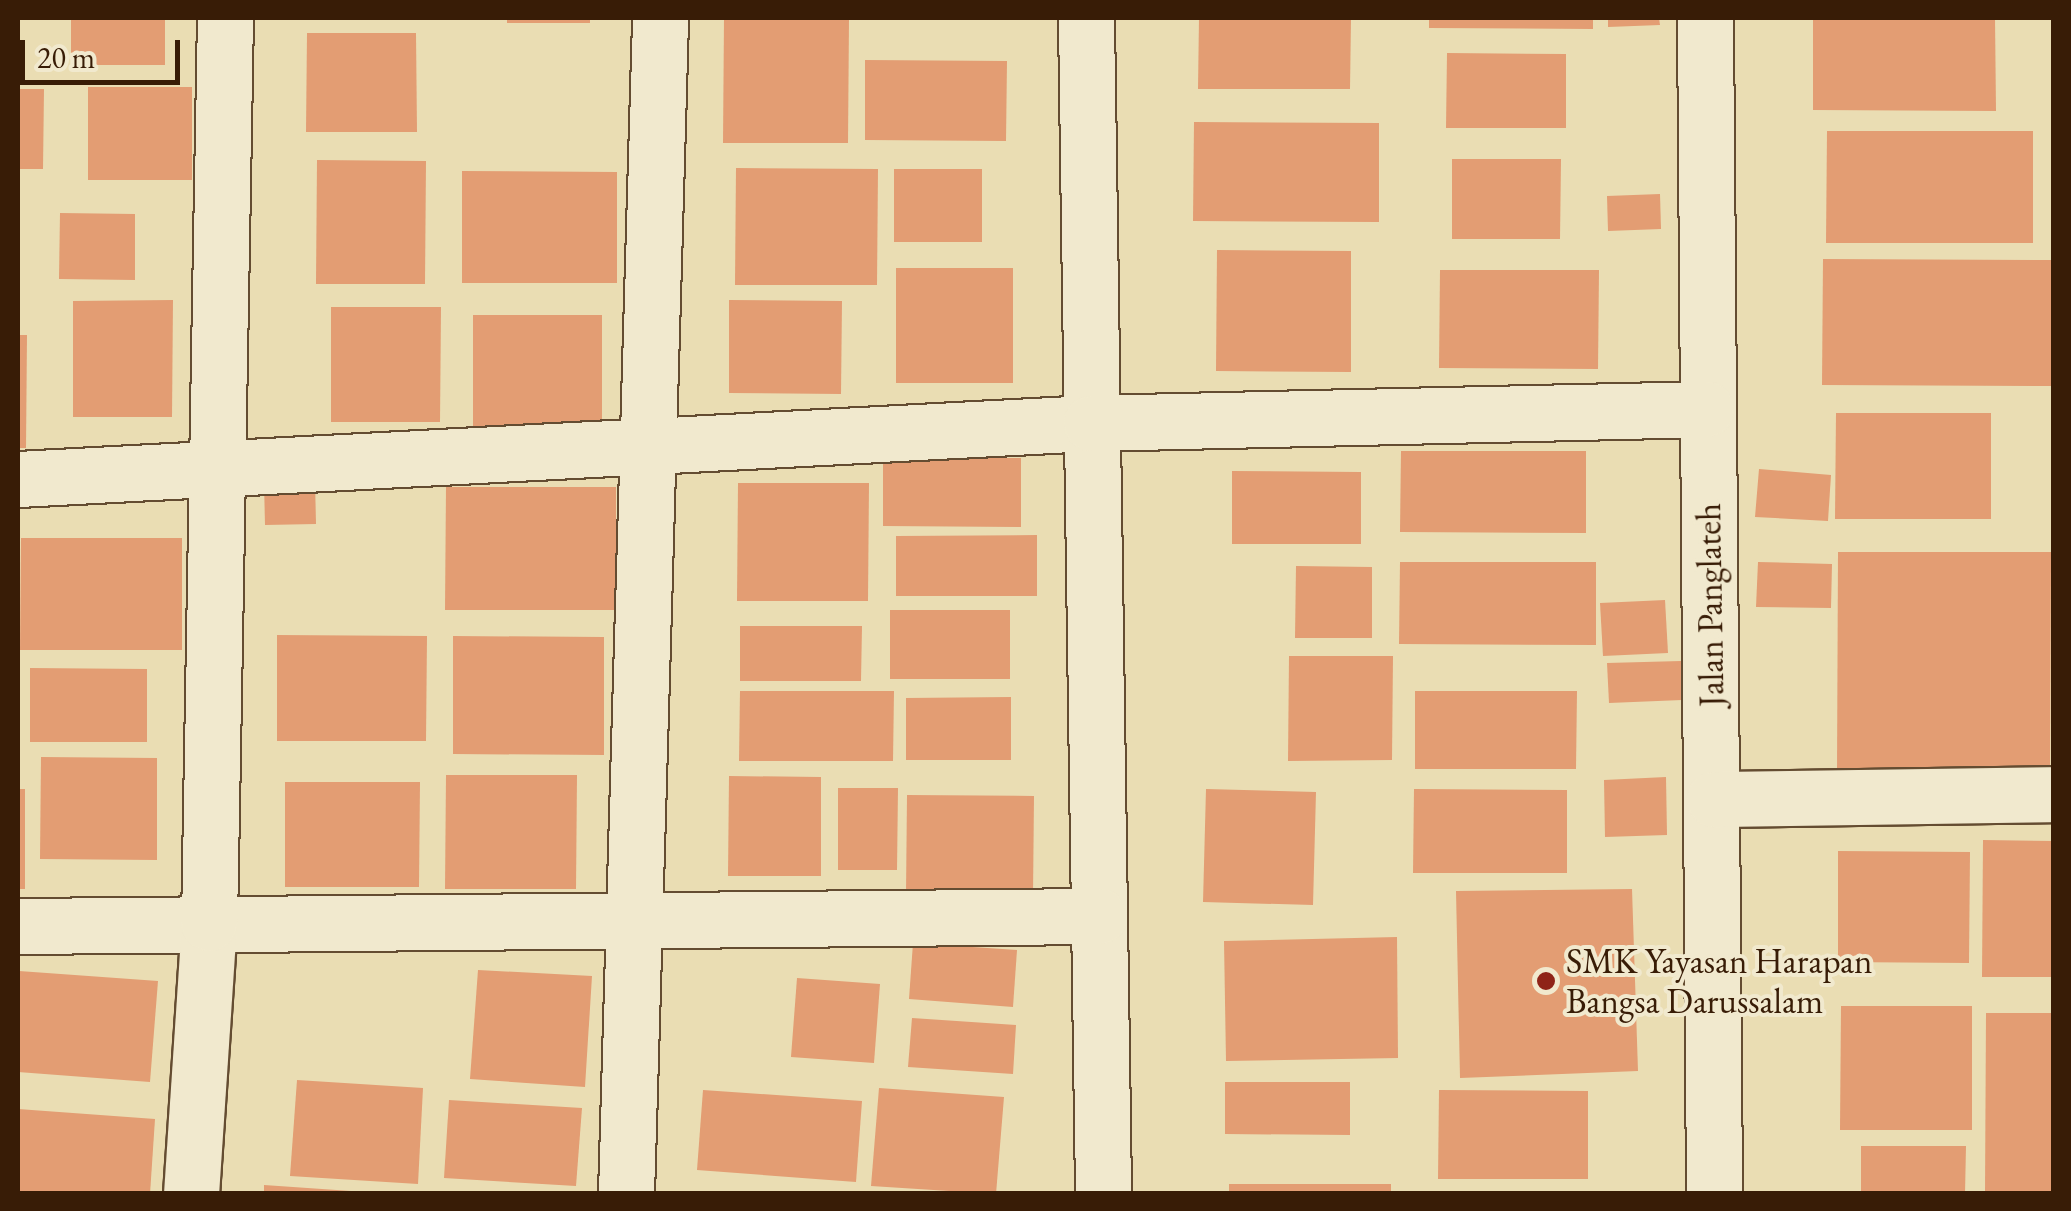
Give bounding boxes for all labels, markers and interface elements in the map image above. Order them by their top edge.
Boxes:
scale bar [25,20,185,82]
text: 20 m [37,38,95,77]
street label: Jalan Panglateh [1687,503,1733,707]
place label: SMK Yayasan Harapan Bangsa Darussalam [1566,940,1872,1022]
marker: SMK Yayasan Harapan Bangsa Darussalam [1535,970,1557,992]

